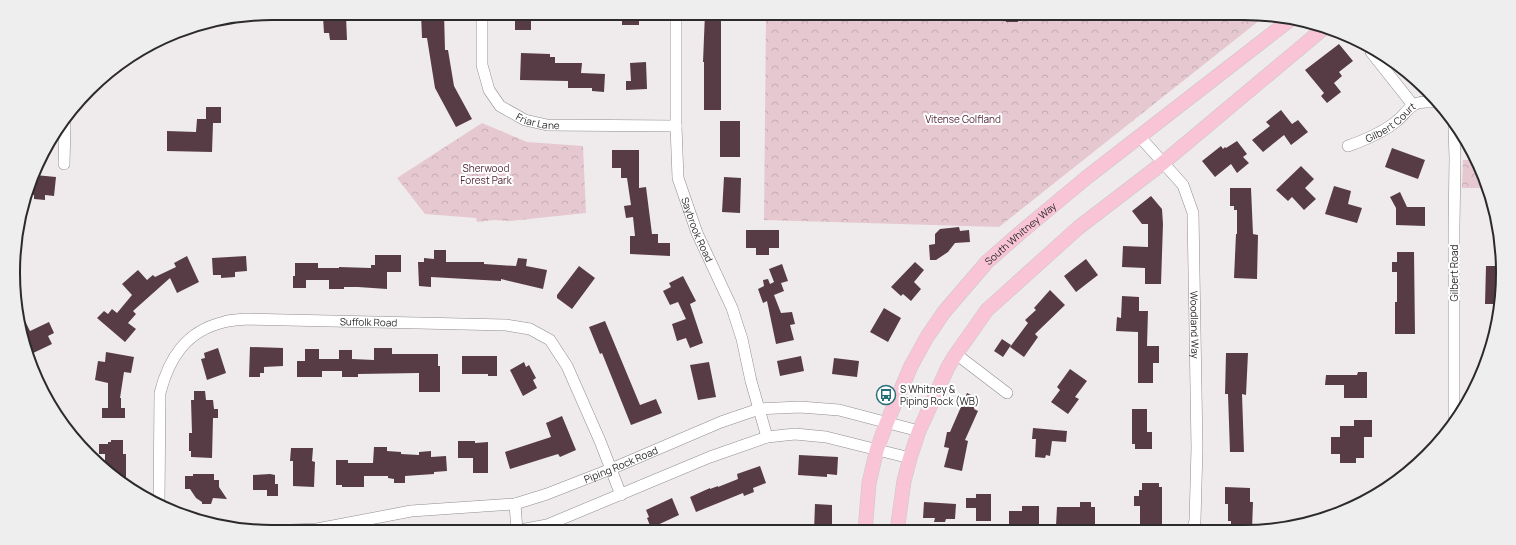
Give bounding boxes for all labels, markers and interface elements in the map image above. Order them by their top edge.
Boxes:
street label: Gilbert Court [1363,99,1418,146]
street label: Friar Lane [513,109,560,132]
park label: Vitense Golfland [925,112,1001,126]
park label: Sherwood Forest Park [460,161,513,187]
street label: Saybrook Road [678,195,717,264]
street label: South Whitney Way [981,198,1060,268]
street label: Gilbert Road [1447,245,1461,301]
street label: Woodland Way [1187,291,1202,360]
street label: Suffolk Road [340,314,398,330]
place label: S Whitney & Piping Rock (WB) [900,382,979,408]
bus stop icon: S Whitney & Piping Rock (WB) [875,384,897,406]
street label: Piping Rock Road [582,443,660,486]

